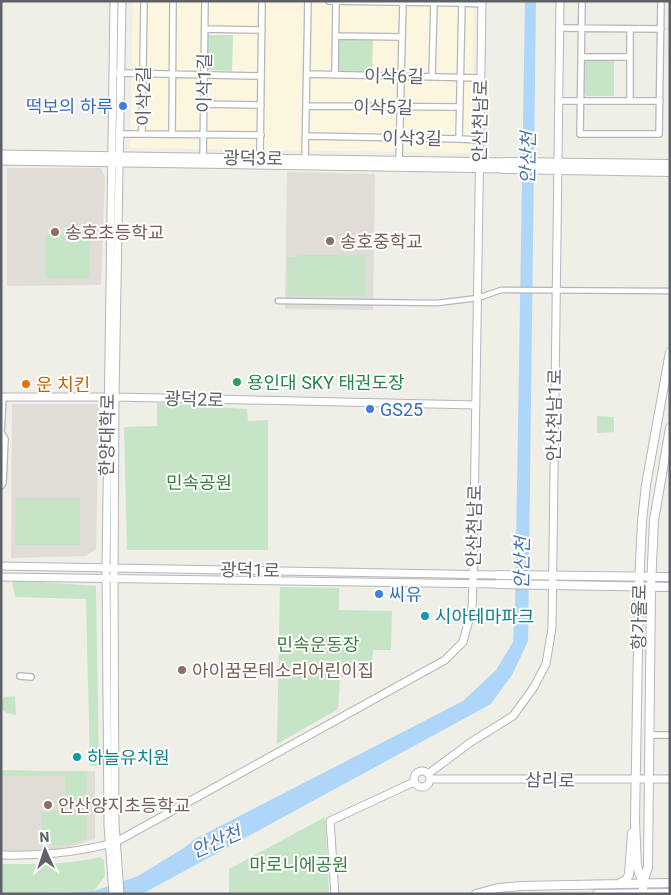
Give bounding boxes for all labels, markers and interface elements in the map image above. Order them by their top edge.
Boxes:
street label: 이삭1길 [193,53,215,113]
street label: 이삭6길 [364,65,424,87]
street label: 이삭2길 [133,66,154,126]
street label: 안산천남로 [469,79,491,163]
place label: 떡보의 하루 [26,96,113,117]
street label: 이삭5길 [353,96,413,118]
marker: 떡보의 하루 [117,100,129,112]
street label: 이삭3길 [382,127,442,149]
water label: 안산천 [516,130,540,184]
street label: 광덕3로 [223,147,283,169]
place label: 송호초등학교 [65,222,164,243]
marker: 송호초등학교 [49,226,61,238]
place label: 송호중학교 [340,231,423,252]
marker: 송호중학교 [324,235,336,247]
street label: 안산천남1로 [543,368,565,462]
place label: 용인대 SKY 태권도장 [247,372,405,393]
place label: 운 치킨 [36,374,90,395]
marker: 용인대 SKY 태권도장 [231,376,243,388]
marker: 운 치킨 [20,378,32,390]
street label: 광덕2로 [164,387,224,411]
street label: 한양대학로 [96,393,118,477]
place label: GS25 [380,399,423,420]
marker: GS25 [364,403,376,415]
park label: 민속공원 [166,472,232,493]
street label: 안산천남로 [463,484,485,568]
water label: 안산천 [510,535,534,589]
street label: 광덕1로 [220,559,280,581]
place label: 씨유 [389,584,422,605]
street label: 항가울로 [628,584,650,650]
marker: 씨유 [373,588,385,600]
place label: 시아테마파크 [435,606,534,627]
marker: 시아테마파크 [419,610,431,622]
park label: 민속운동장 [277,634,359,655]
place label: 아이꿈몬테소리어린이집 [192,660,374,681]
marker: 아이꿈몬테소리어린이집 [176,664,188,676]
place label: 하늘유치원 [87,747,170,768]
marker: 하늘유치원 [71,751,83,763]
street label: 삼리로 [525,769,575,791]
place label: 안산양지초등학교 [58,795,190,816]
marker: 안산양지초등학교 [42,799,54,811]
water label: 안산천 [187,821,246,863]
north arrow [20,825,70,875]
text: N [39,829,50,845]
park label: 마로니에공원 [249,854,349,875]

